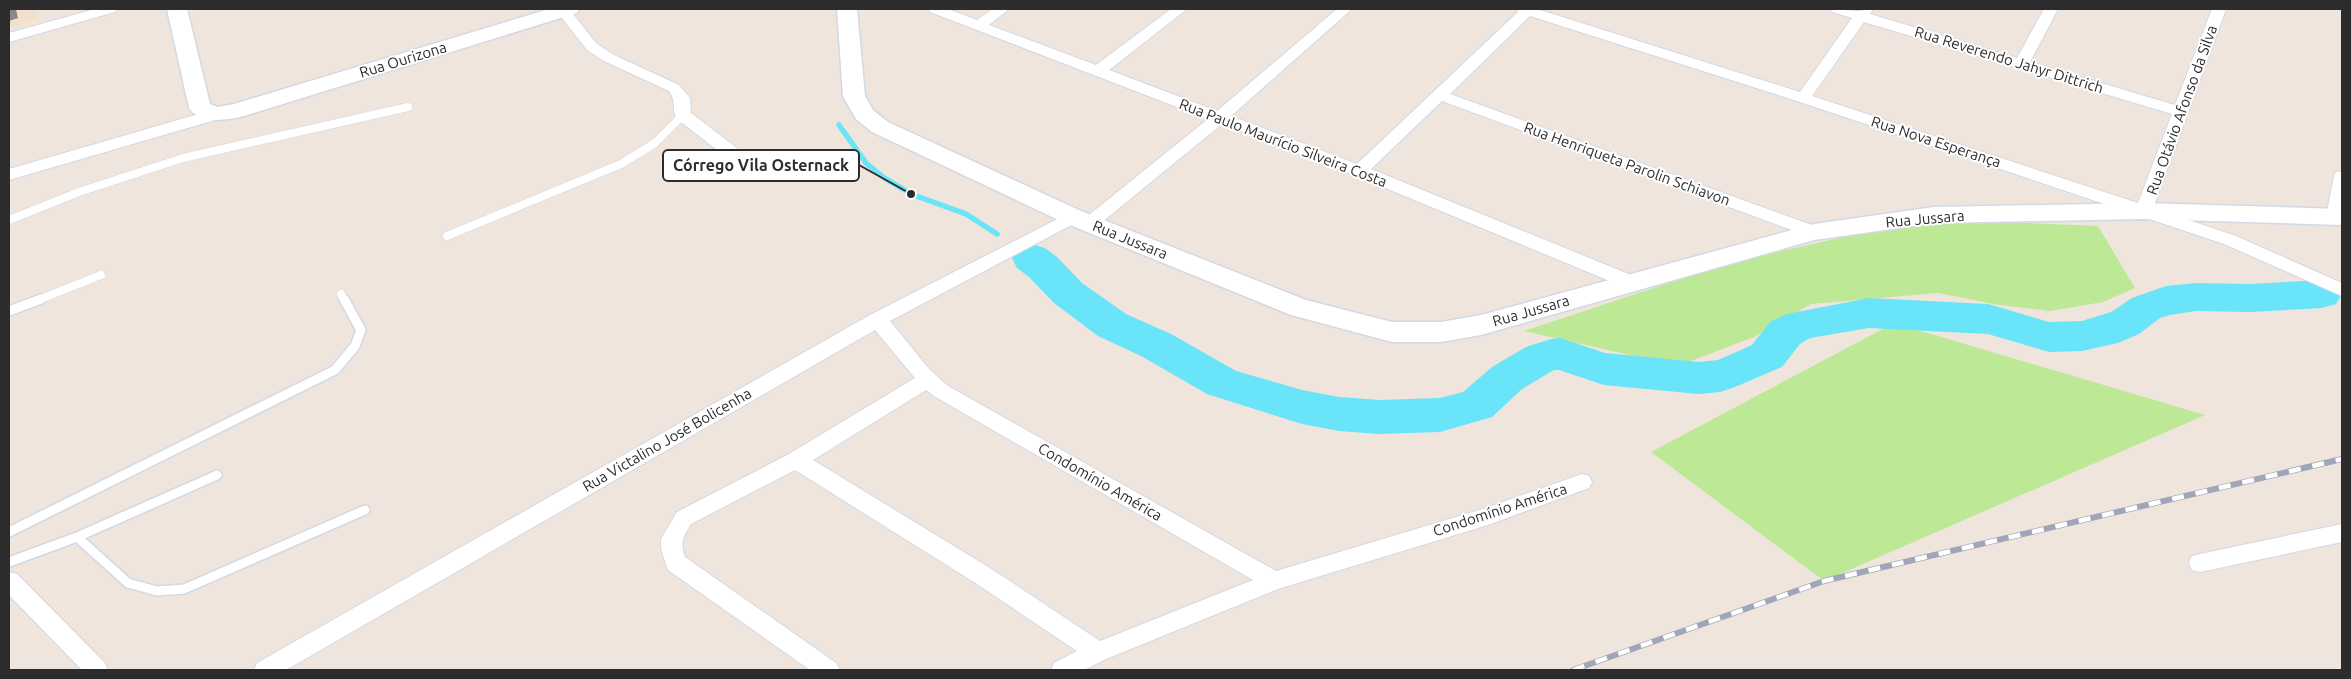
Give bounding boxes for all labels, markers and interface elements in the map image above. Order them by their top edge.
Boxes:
street label: Rua Reverendo Jahyr Dittrich [1913,23,2106,96]
street label: Rua Otávio Afonso da Silva [2143,23,2220,197]
street label: Rua Ourizona [357,38,449,81]
street label: Rua Paulo Maurício Silveira Costa [1177,95,1390,190]
street label: Rua Nova Esperança [1869,112,2003,171]
street label: Rua Henriqueta Parolin Schiavon [1522,118,1733,209]
callout: Córrego Vila Osternack [663,150,859,181]
text: Córrego Vila Osternack [673,156,849,174]
street label: Rua Jussara [1885,207,1965,230]
street label: Rua Jussara [1090,217,1170,262]
street label: Rua Jussara [1490,291,1571,330]
street label: Rua Victalino José Bolicenha [579,384,754,495]
street label: Condomínio América [1035,439,1165,524]
street label: Condomínio América [1431,480,1569,539]

